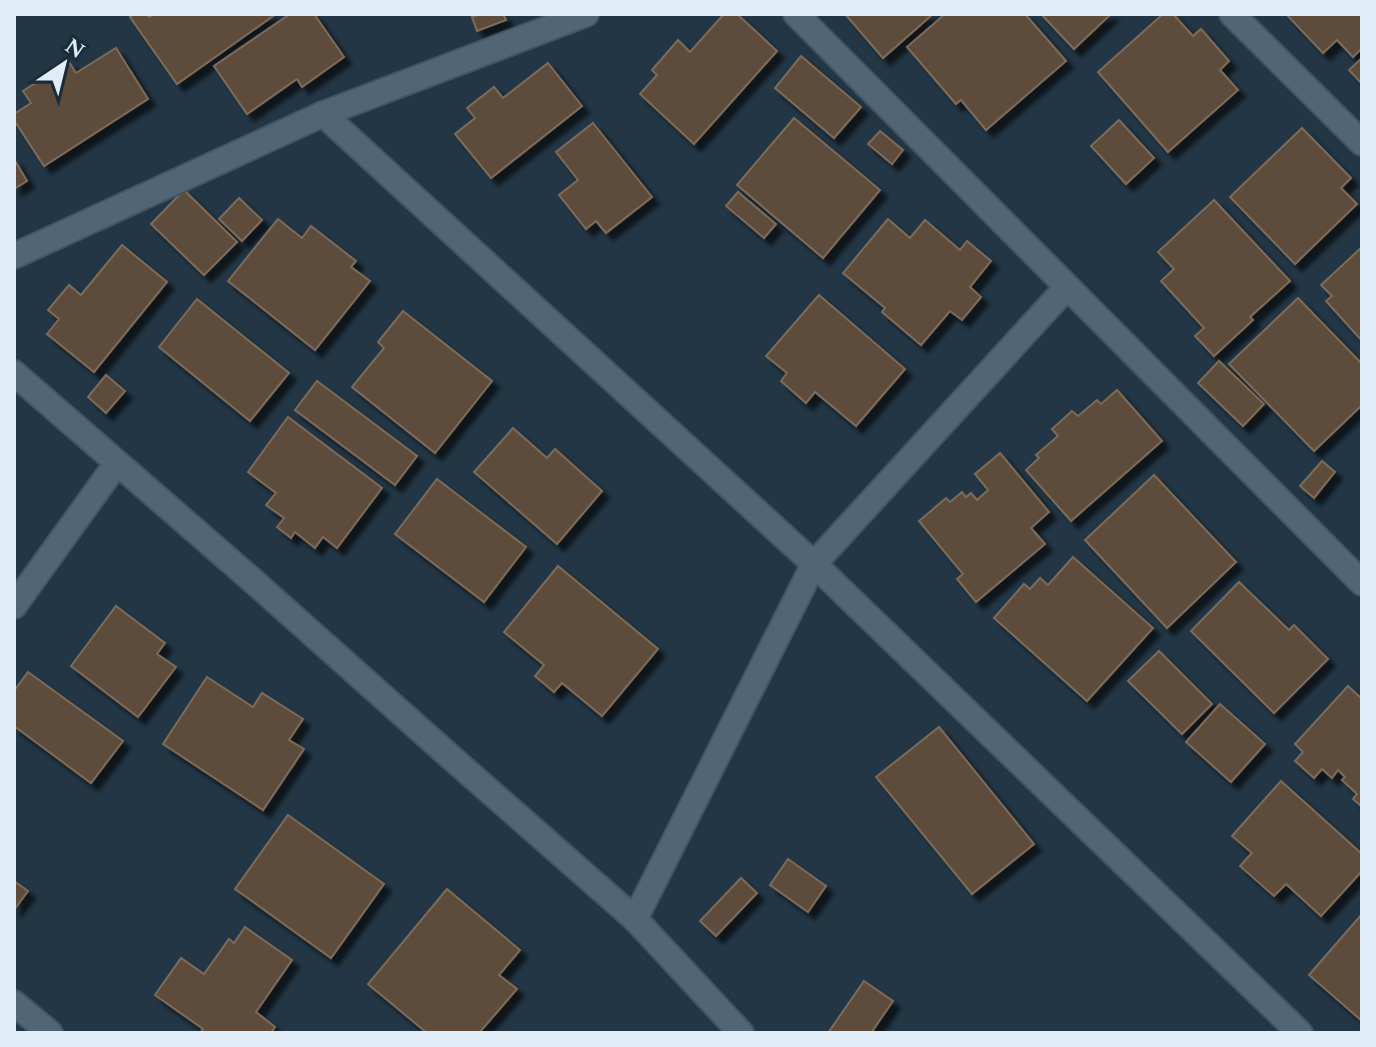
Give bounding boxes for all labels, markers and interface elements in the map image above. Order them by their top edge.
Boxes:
north arrow [24,24,104,104]
text: N [58,30,91,68]

